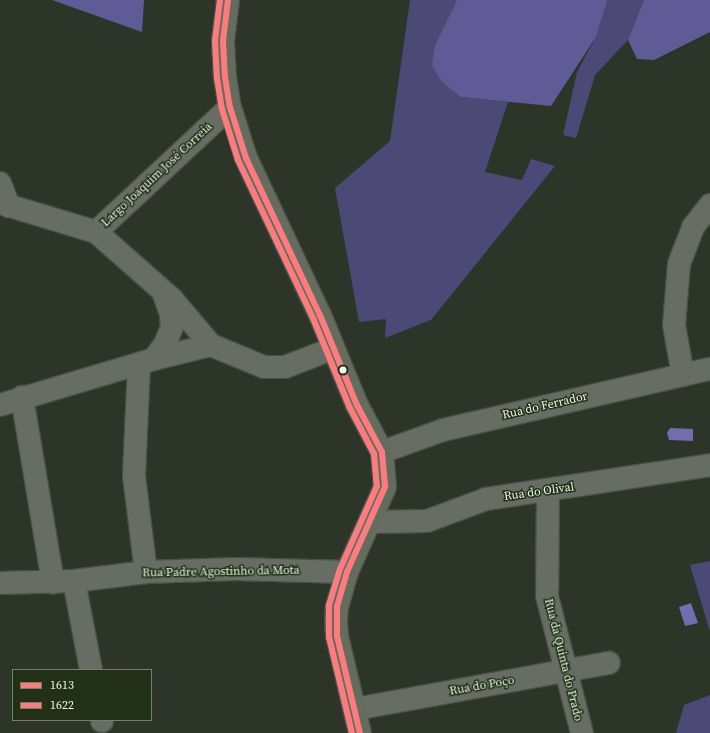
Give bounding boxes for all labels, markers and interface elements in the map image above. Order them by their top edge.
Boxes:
street label: Largo Joaquim José Correia [99,120,215,230]
unlabelled marker [338,365,348,375]
street label: Rua do Ferrador [501,389,589,423]
street label: Rua do Olival [503,480,575,504]
street label: Rua Padre Agostinho da Mota [142,563,300,581]
street label: Rua da Quinta do Prado [541,597,585,723]
legend [12,669,152,721]
street label: Rua do Poço [448,673,516,699]
text: 1613 [50,677,74,693]
text: 1622 [50,697,74,713]

